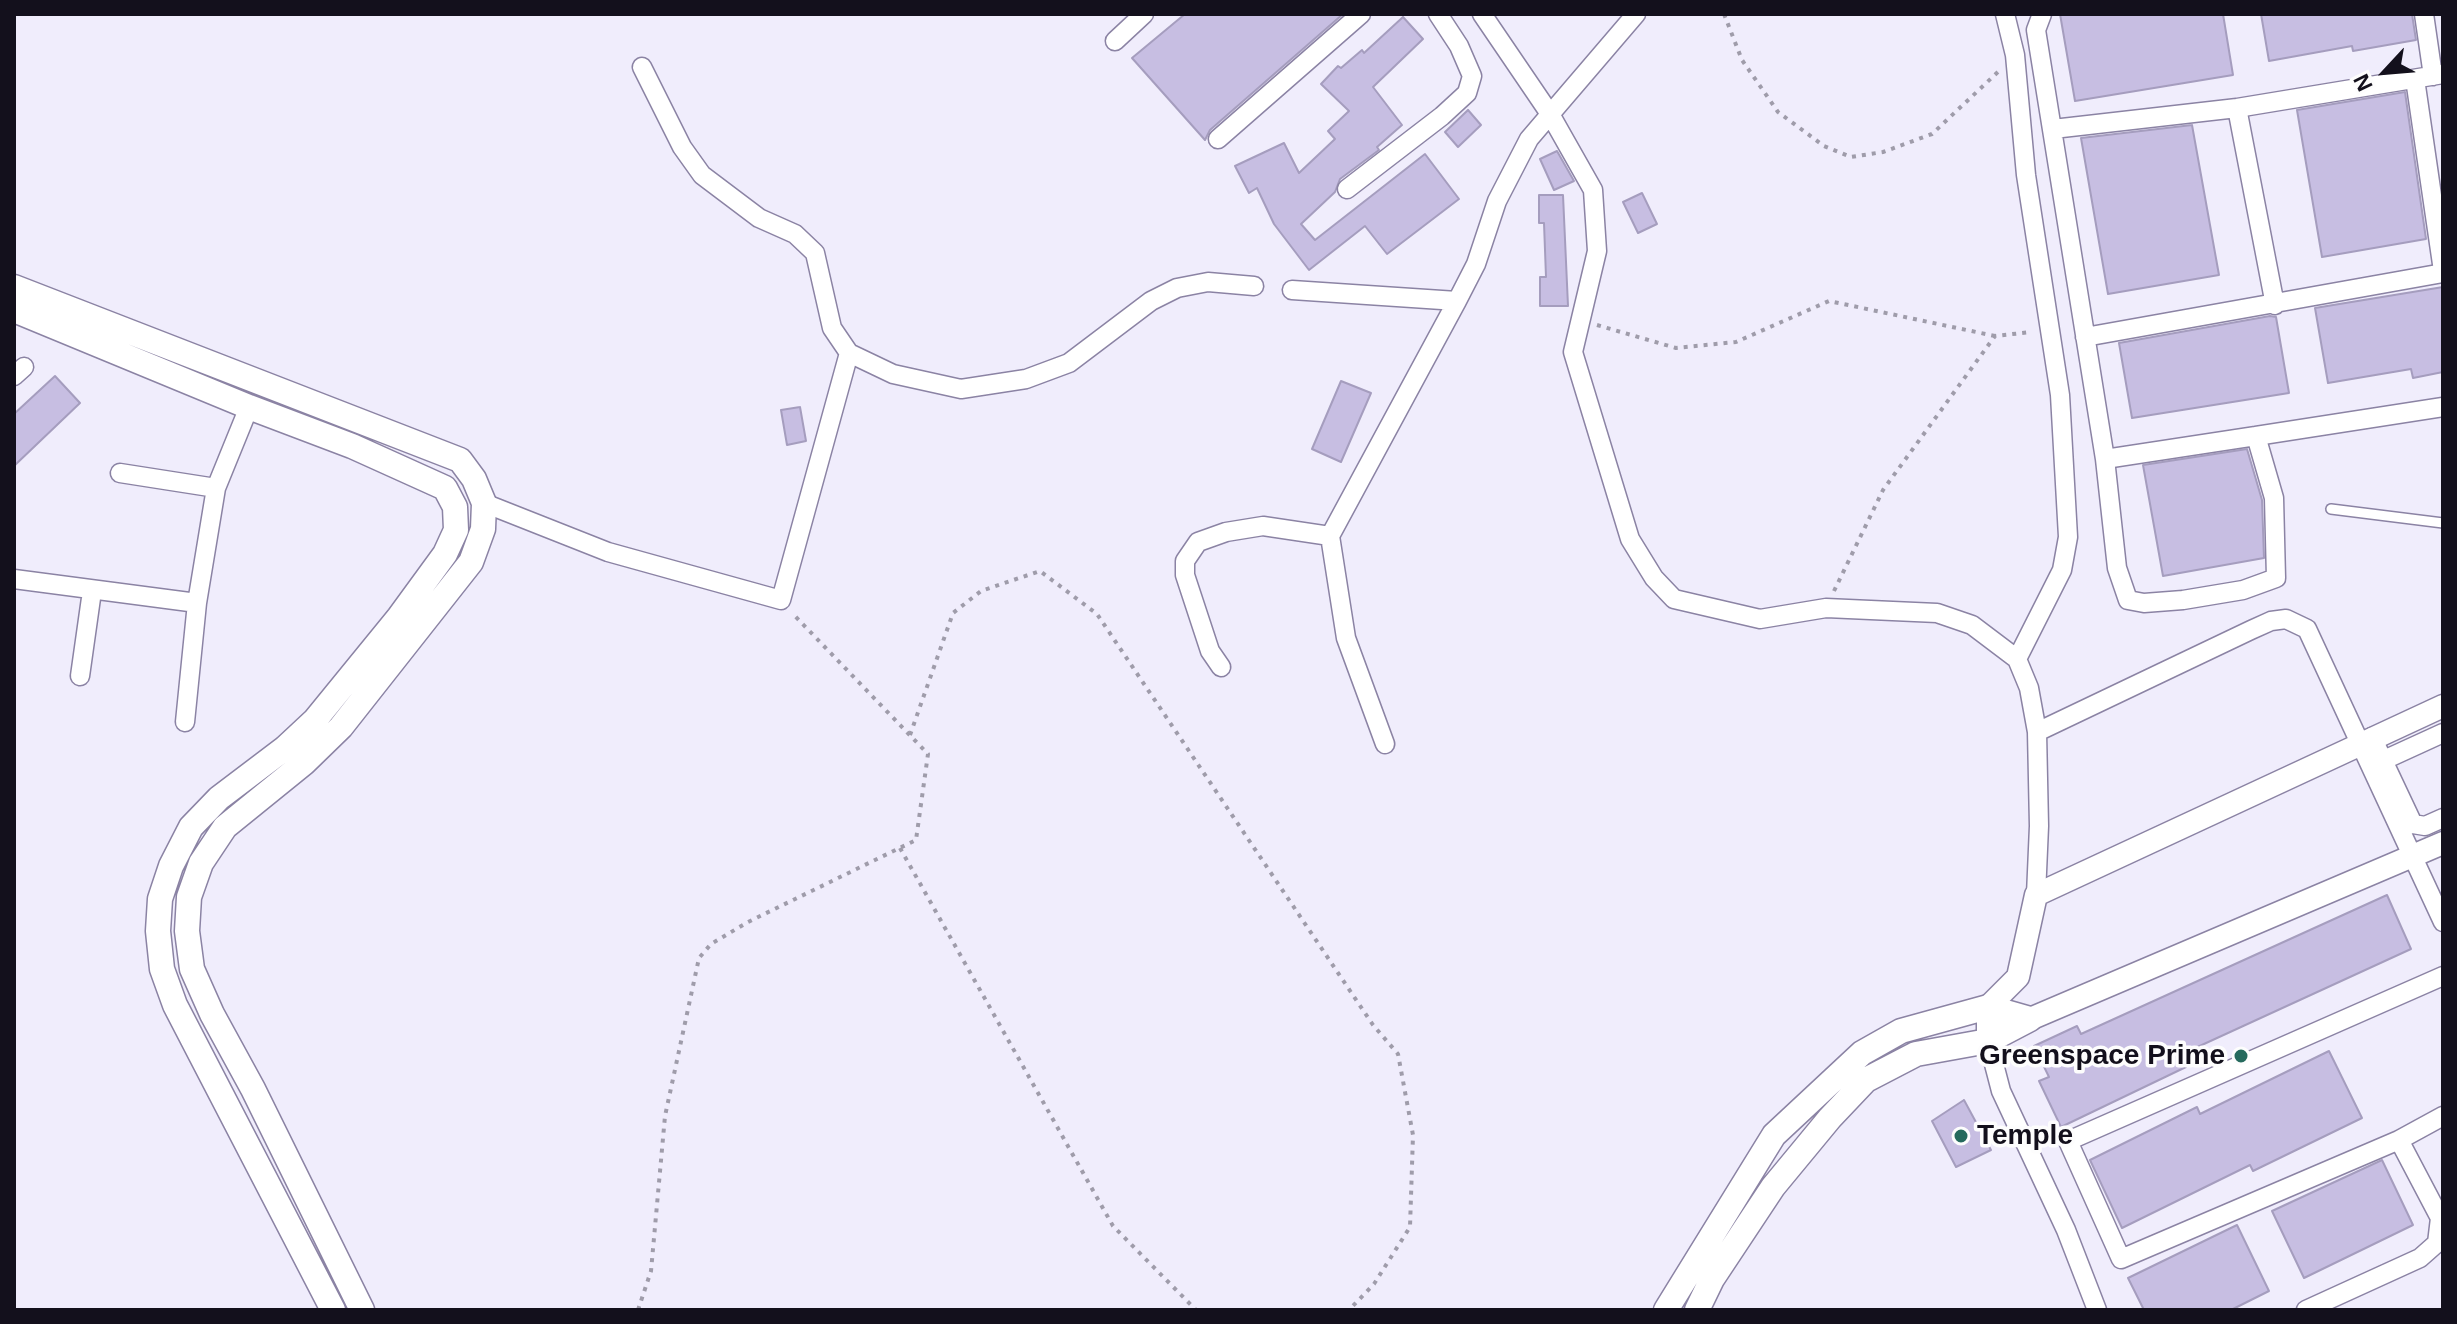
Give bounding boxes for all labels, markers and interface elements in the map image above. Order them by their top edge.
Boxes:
north arrow [2345,32,2425,112]
text: N [2348,70,2378,95]
place label: Greenspace Prime [1979,1039,2225,1073]
marker: Greenspace Prime [2232,1047,2250,1065]
place label: Temple [1977,1119,2073,1153]
marker: Temple [1952,1127,1970,1145]

